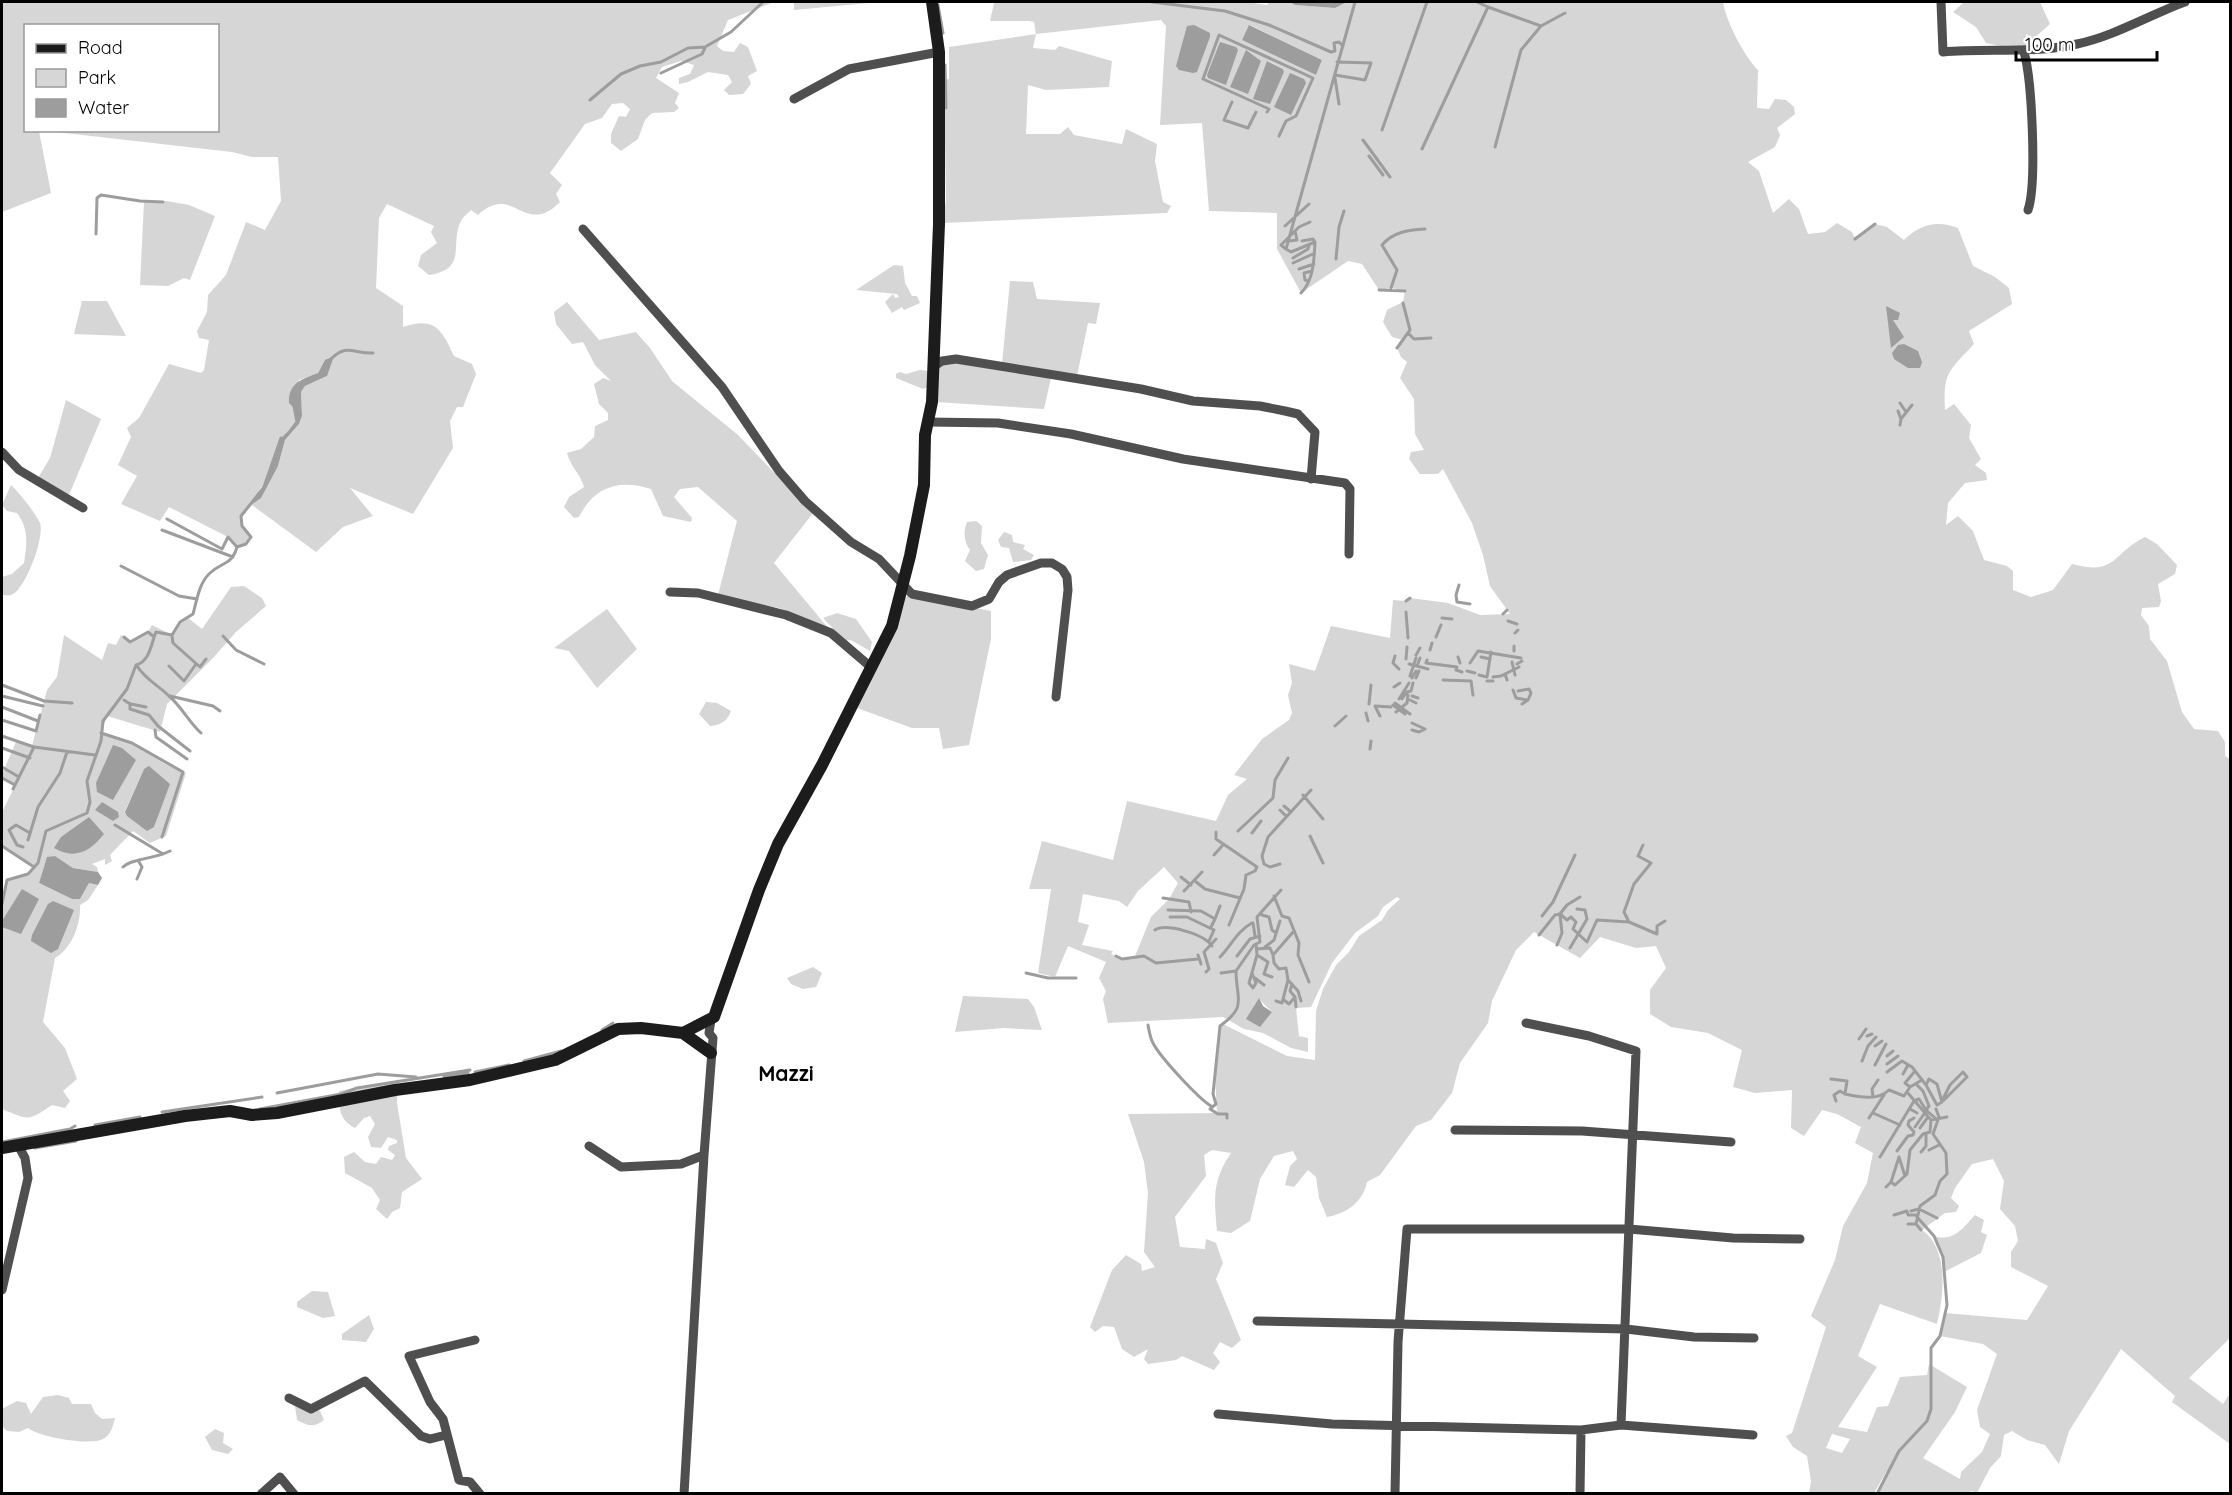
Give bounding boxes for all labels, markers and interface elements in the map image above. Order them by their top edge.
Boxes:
legend [24,24,219,132]
scale bar [2016,24,2157,62]
text: 100 m [2025,33,2074,56]
text: Road [78,36,123,59]
text: Park [78,66,116,89]
text: Water [78,96,129,119]
district label: Mazzi [758,1060,814,1086]

